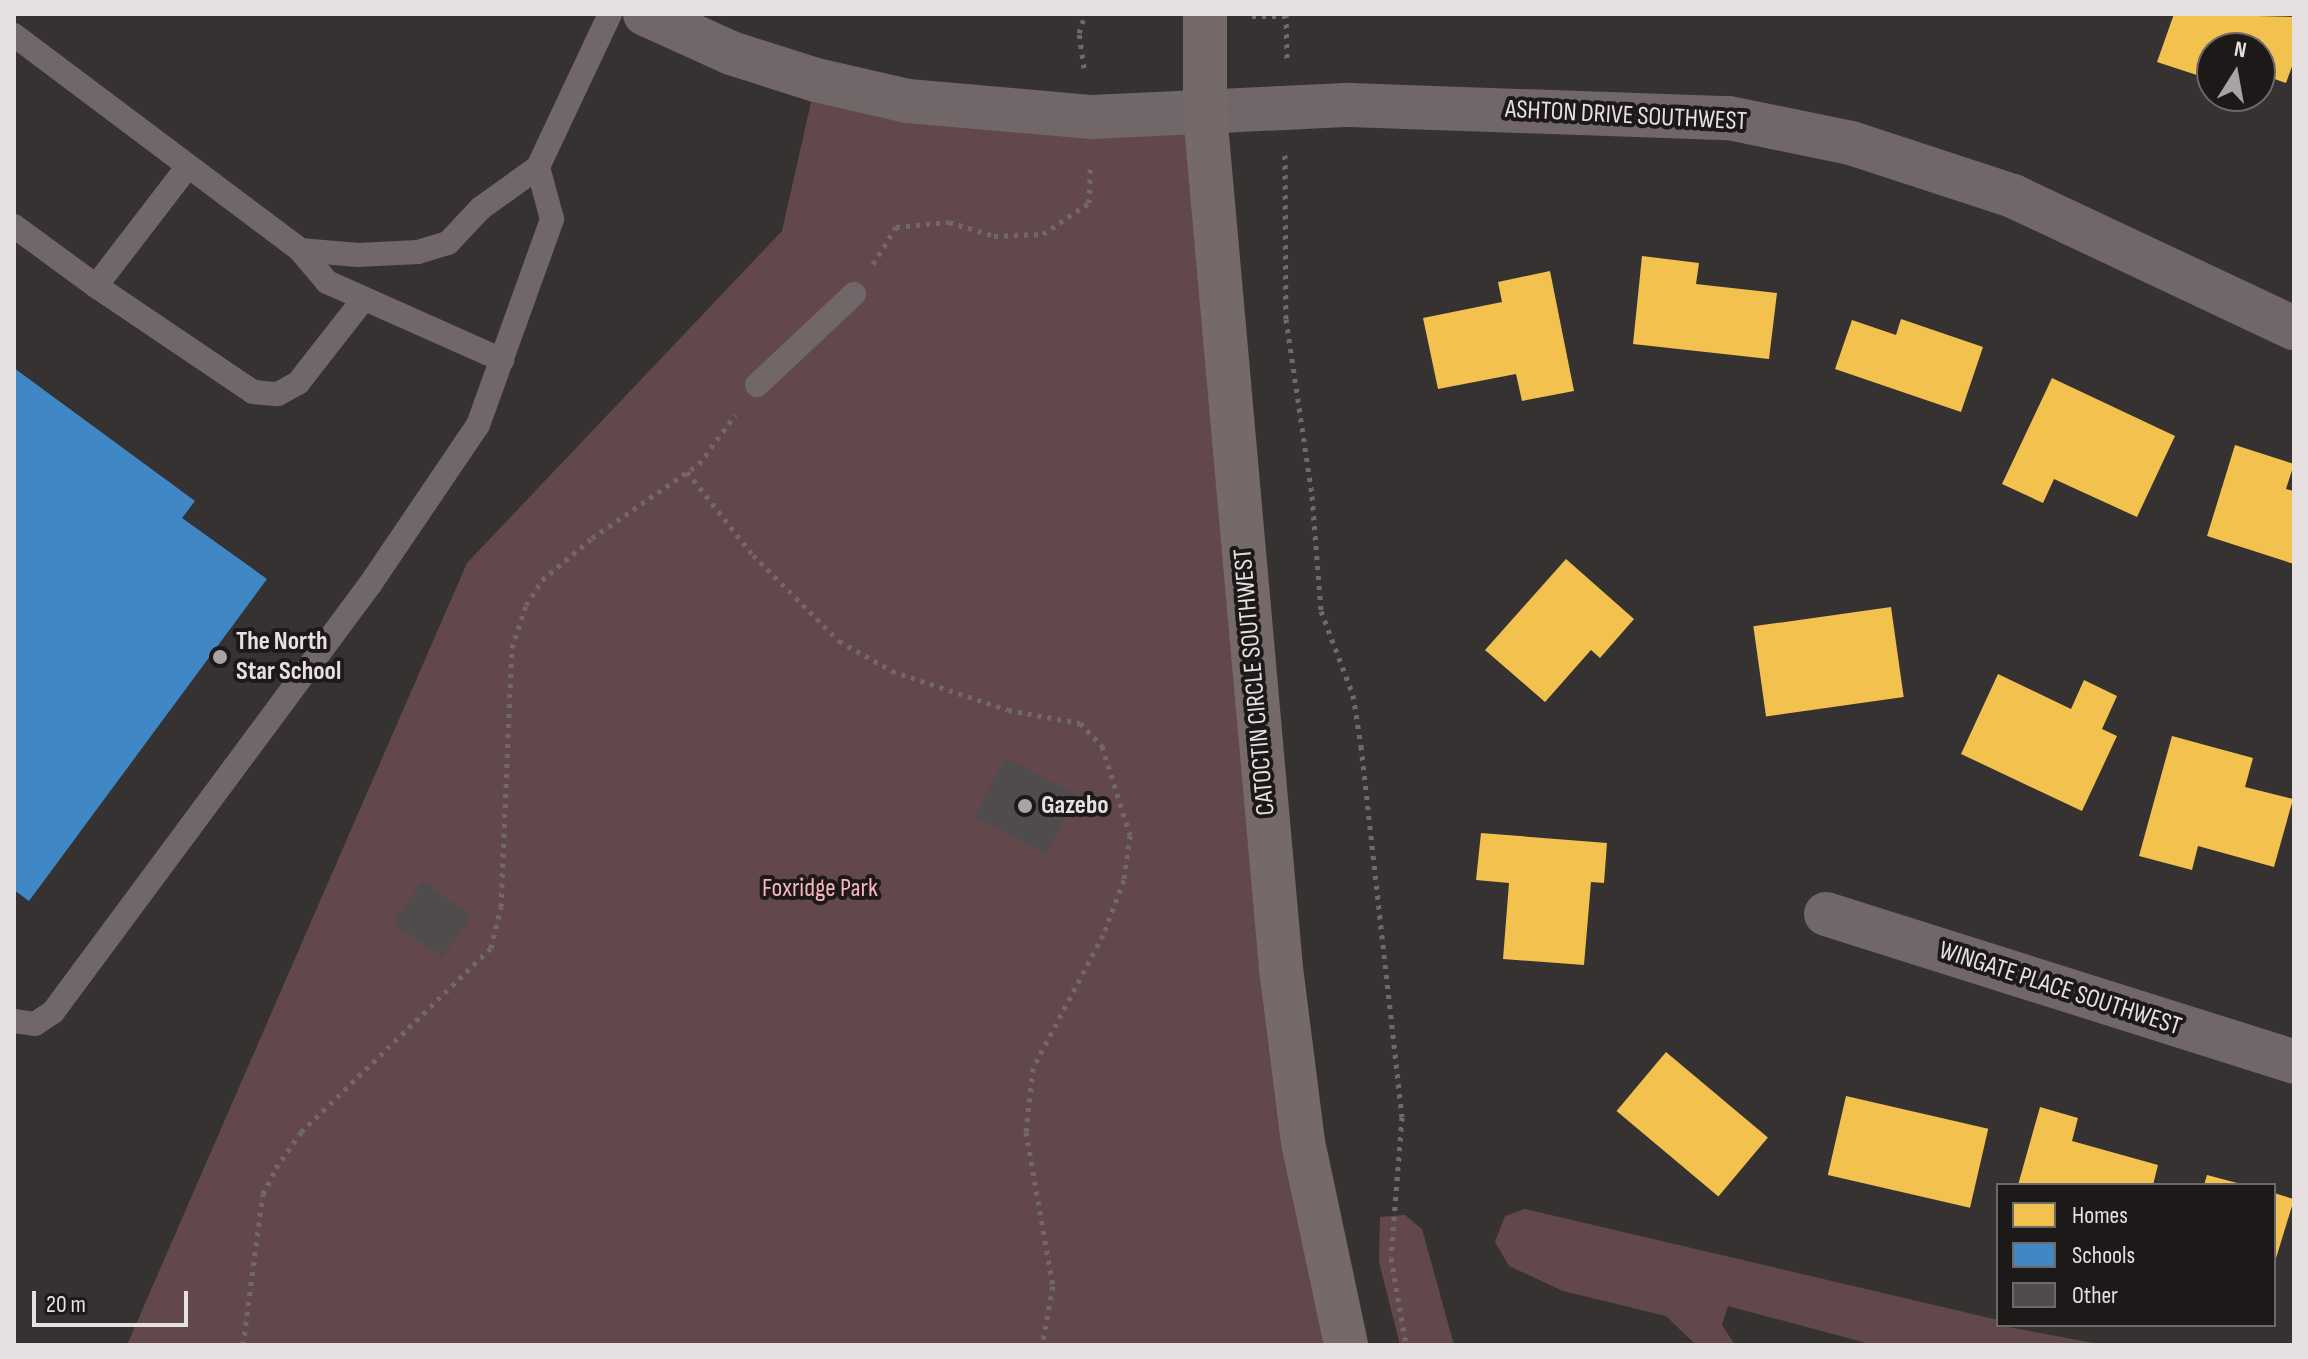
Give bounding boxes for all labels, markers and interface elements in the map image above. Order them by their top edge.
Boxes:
north arrow [2196,32,2276,112]
text: N [2232,36,2249,64]
street label: ASHTON DRIVE SOUTHWEST [1504,94,1748,138]
street label: CATOCTIN CIRCLE SOUTHWEST [1228,547,1282,817]
place label: The North Star School [236,626,341,688]
marker: The North Star School [211,648,229,666]
place label: Gazebo [1041,790,1109,822]
marker: Gazebo [1016,797,1034,815]
park label: Foxridge Park [762,873,878,905]
street label: WINGATE PLACE SOUTHWEST [1935,935,2185,1043]
legend [1996,1183,2276,1327]
text: Homes [2072,1201,2128,1230]
text: Schools [2072,1241,2135,1270]
scale bar [36,1275,192,1325]
text: Other [2072,1281,2118,1310]
text: 20 m [46,1290,86,1319]

